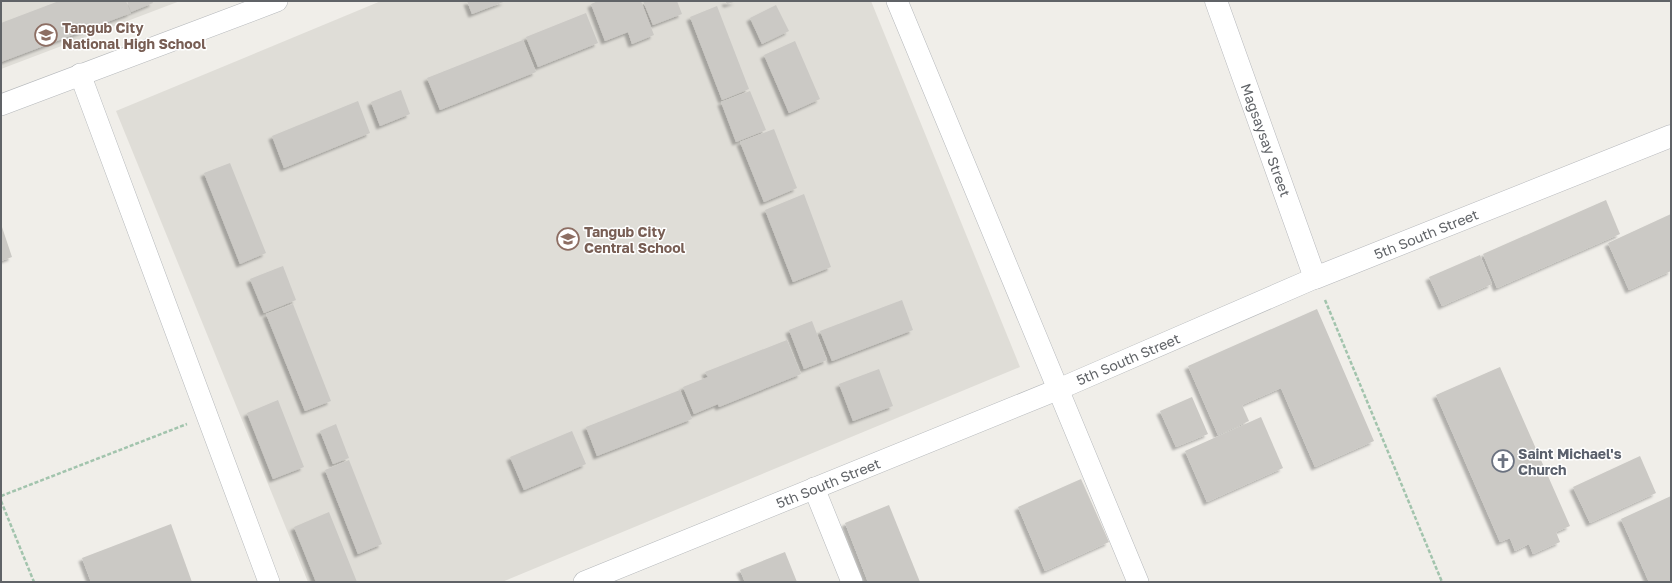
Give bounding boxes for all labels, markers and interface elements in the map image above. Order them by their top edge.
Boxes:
place label: Tangub City National High School [62,19,206,52]
school or university icon: Tangub City National High School [33,22,59,48]
street label: Magsaysay Street [1238,81,1294,199]
street label: 5th South Street [1371,205,1481,263]
place label: Tangub City Central School [584,223,686,256]
school or university icon: Tangub City Central School [555,226,581,252]
street label: 5th South Street [1074,330,1182,388]
place label: Saint Michael's Church [1518,445,1622,478]
church icon: Saint Michael's Church [1490,448,1516,474]
street label: 5th South Street [773,454,883,512]

